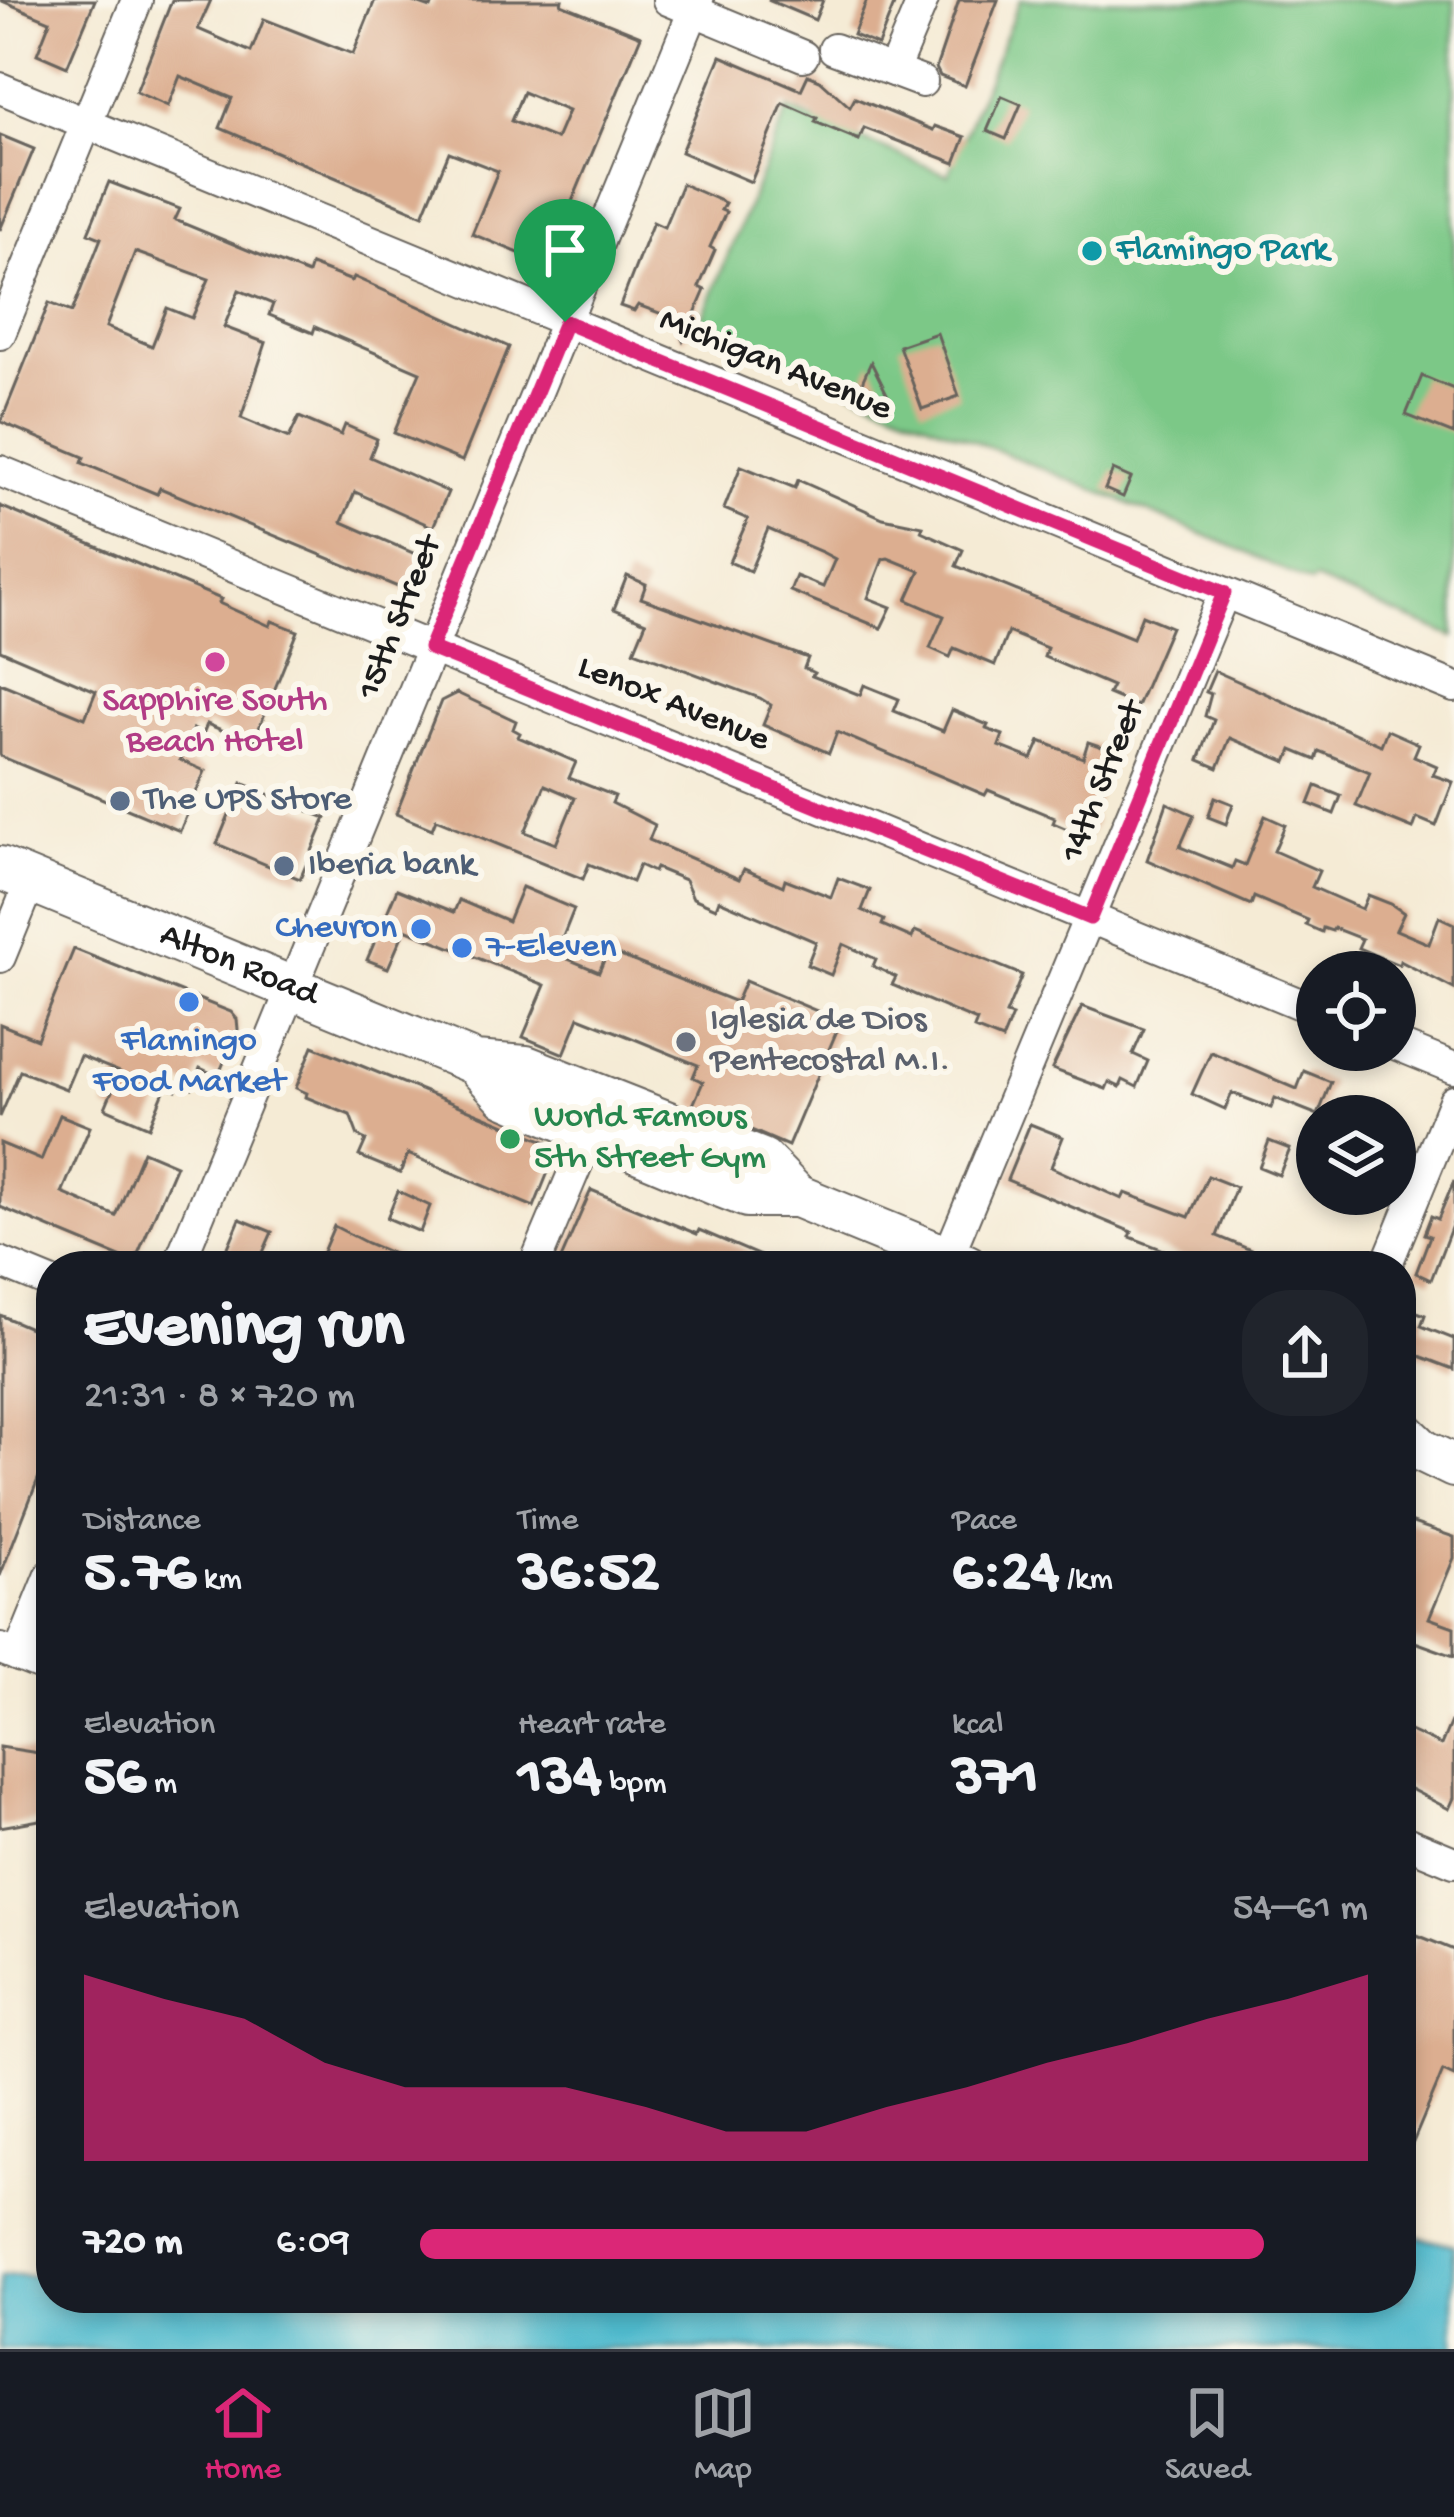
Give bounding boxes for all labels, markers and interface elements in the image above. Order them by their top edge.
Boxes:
pin [514,199,616,322]
icon: arrive [532,217,598,283]
place label: Flamingo Park [1115,230,1332,273]
marker: Flamingo Park [1079,238,1105,264]
street label: Michigan Avenue [653,300,898,432]
street label: 15th Street [348,527,454,707]
street label: Lenox Avenue [571,647,776,763]
marker: Sapphire South Beach Hotel [202,649,228,675]
place label: Sapphire South Beach Hotel [102,681,328,765]
street label: 14th Street [1052,692,1157,870]
place label: The UPS Store [142,780,352,823]
marker: The UPS Store [107,788,133,814]
place label: Iberia bank [308,845,478,888]
marker: Iberia bank [271,853,297,879]
place label: Chevron [275,908,397,951]
street label: Alton Road [153,914,327,1019]
marker: Chevron [408,916,434,942]
place label: 7-Eleven [485,927,617,970]
marker: 7-Eleven [449,935,475,961]
map controls [1296,951,1416,1215]
button: locate [1296,951,1416,1071]
marker: Flamingo Food Market [176,989,202,1015]
place label: Iglesia de Dios Pentecostal M.I. [709,1000,950,1084]
place label: Flamingo Food Market [92,1021,289,1105]
marker: Iglesia de Dios Pentecostal M.I. [673,1029,699,1055]
button: layers [1296,1095,1416,1215]
place label: World Famous 5th Street Gym [534,1097,766,1181]
marker: World Famous 5th Street Gym [497,1126,523,1152]
button: share [1242,1290,1368,1416]
text: Evening run [84,1291,404,1369]
text: 21:31 · 8 × 720 m [84,1375,355,1421]
text: Distance [84,1503,201,1541]
text: Time [518,1503,578,1541]
text: Pace [952,1503,1017,1541]
text: 5.76 [84,1541,196,1611]
text: 36:52 [518,1541,659,1611]
text: 6:24 [952,1541,1059,1611]
text: km [196,1562,242,1600]
text: /km [1059,1562,1113,1600]
text: Elevation [84,1707,215,1745]
text: Heart rate [518,1707,666,1745]
text: kcal [952,1707,1004,1745]
text: 56 [84,1745,146,1815]
text: 134 [518,1745,602,1815]
text: 371 [952,1745,1039,1815]
text: m [146,1766,177,1804]
text: bpm [602,1766,667,1804]
text: Elevation [84,1887,239,1933]
text: 54–61 m [1233,1887,1368,1933]
text: 720 m [84,2221,182,2267]
text: 6:09 [276,2221,350,2267]
tab: Home [205,2380,281,2490]
tab: Map [690,2380,756,2490]
tab: Saved [1165,2380,1249,2490]

